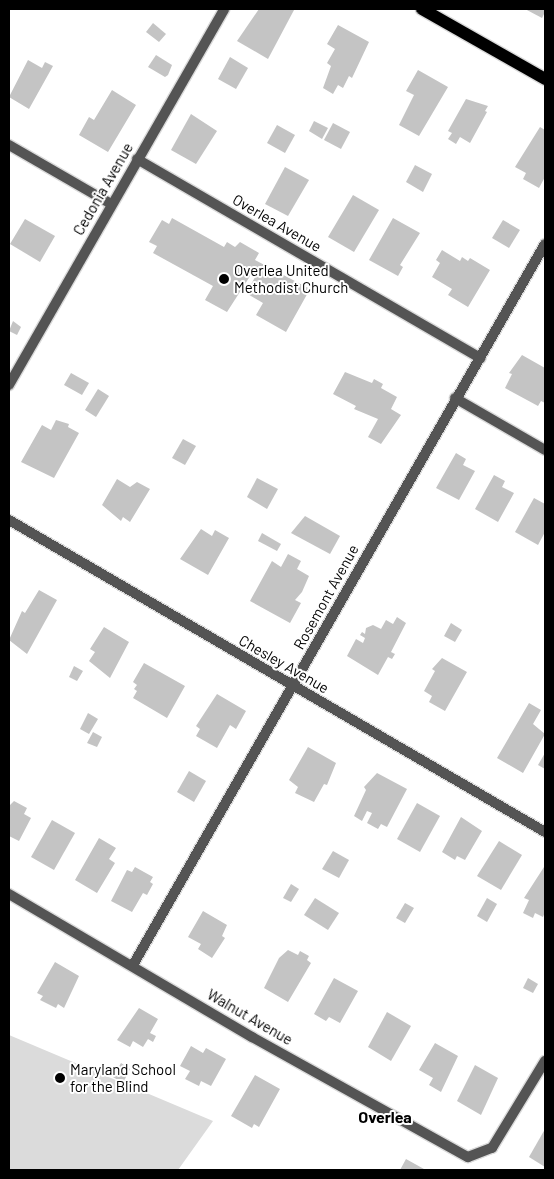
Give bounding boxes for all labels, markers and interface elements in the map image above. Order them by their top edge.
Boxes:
street label: Cedonia Avenue [69,140,137,238]
street label: Overlea Avenue [229,190,325,256]
place label: Overlea United Methodist Church [234,261,348,296]
marker: Overlea United Methodist Church [218,273,230,285]
street label: Rosemont Avenue [290,541,362,653]
street label: Chesley Avenue [236,631,332,697]
street label: Walnut Avenue [204,985,296,1049]
place label: Maryland School for the Blind [70,1060,176,1095]
marker: Maryland School for the Blind [54,1072,66,1084]
district label: Overlea [358,1107,412,1127]

